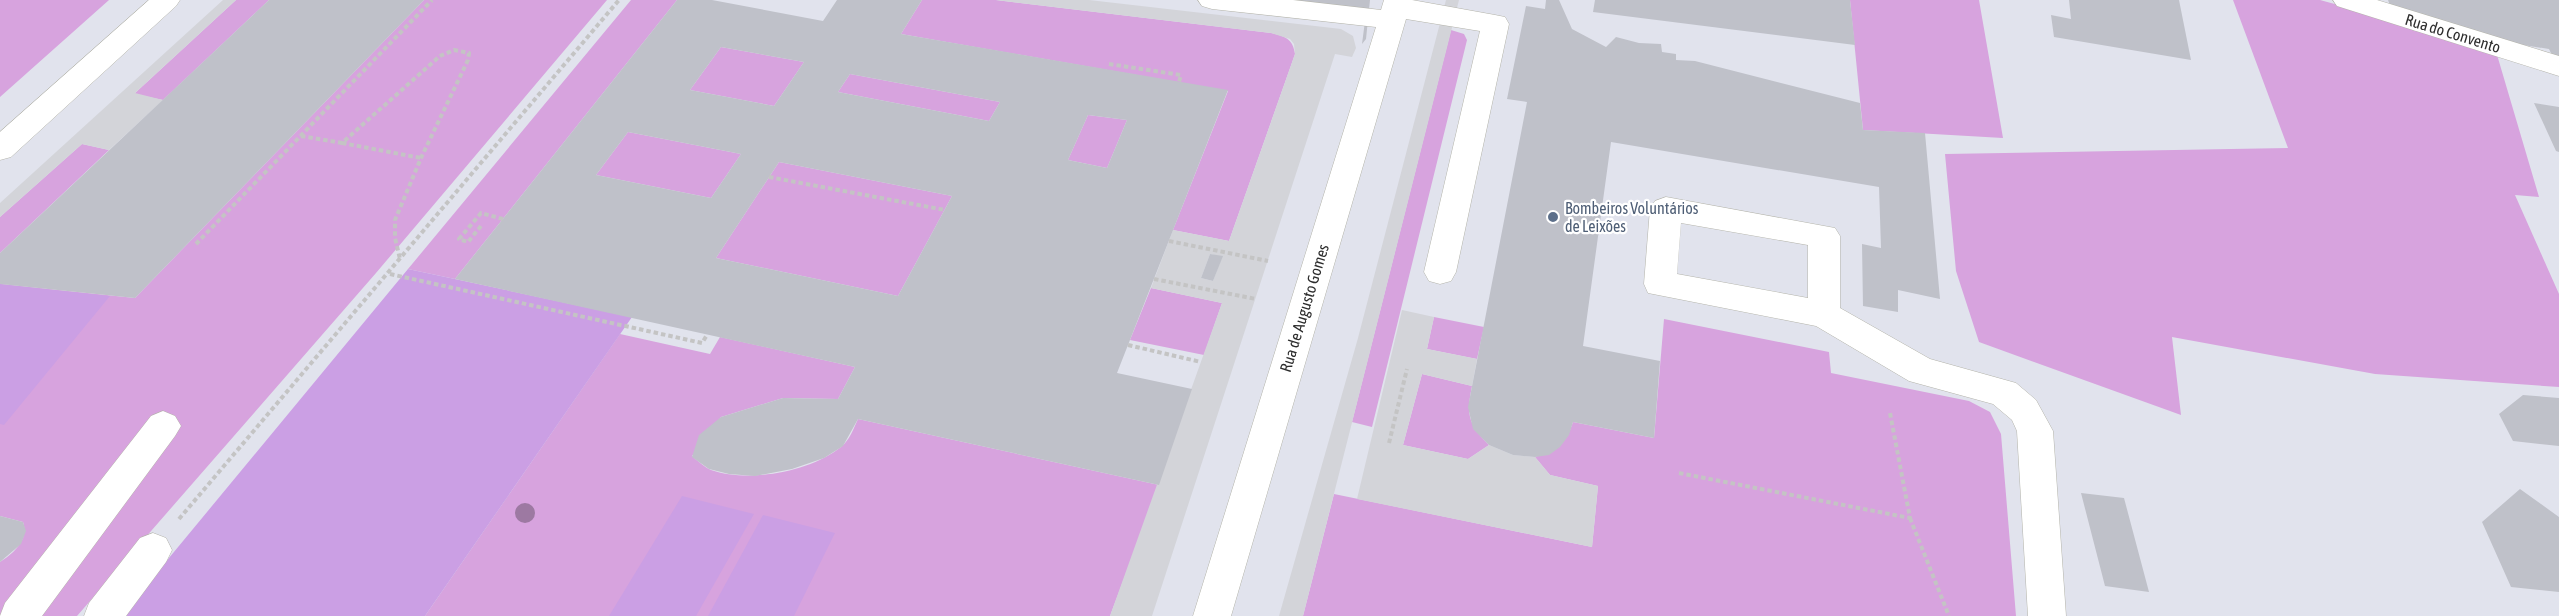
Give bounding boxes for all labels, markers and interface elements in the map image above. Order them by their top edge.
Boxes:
street label: Rua do Convento [2403,10,2503,56]
place label: Bombeiros Voluntários de Leixões [1565,199,1699,235]
marker: Bombeiros Voluntários de Leixões [1546,210,1560,224]
street label: Rua de Augusto Gomes [1276,242,1333,374]

